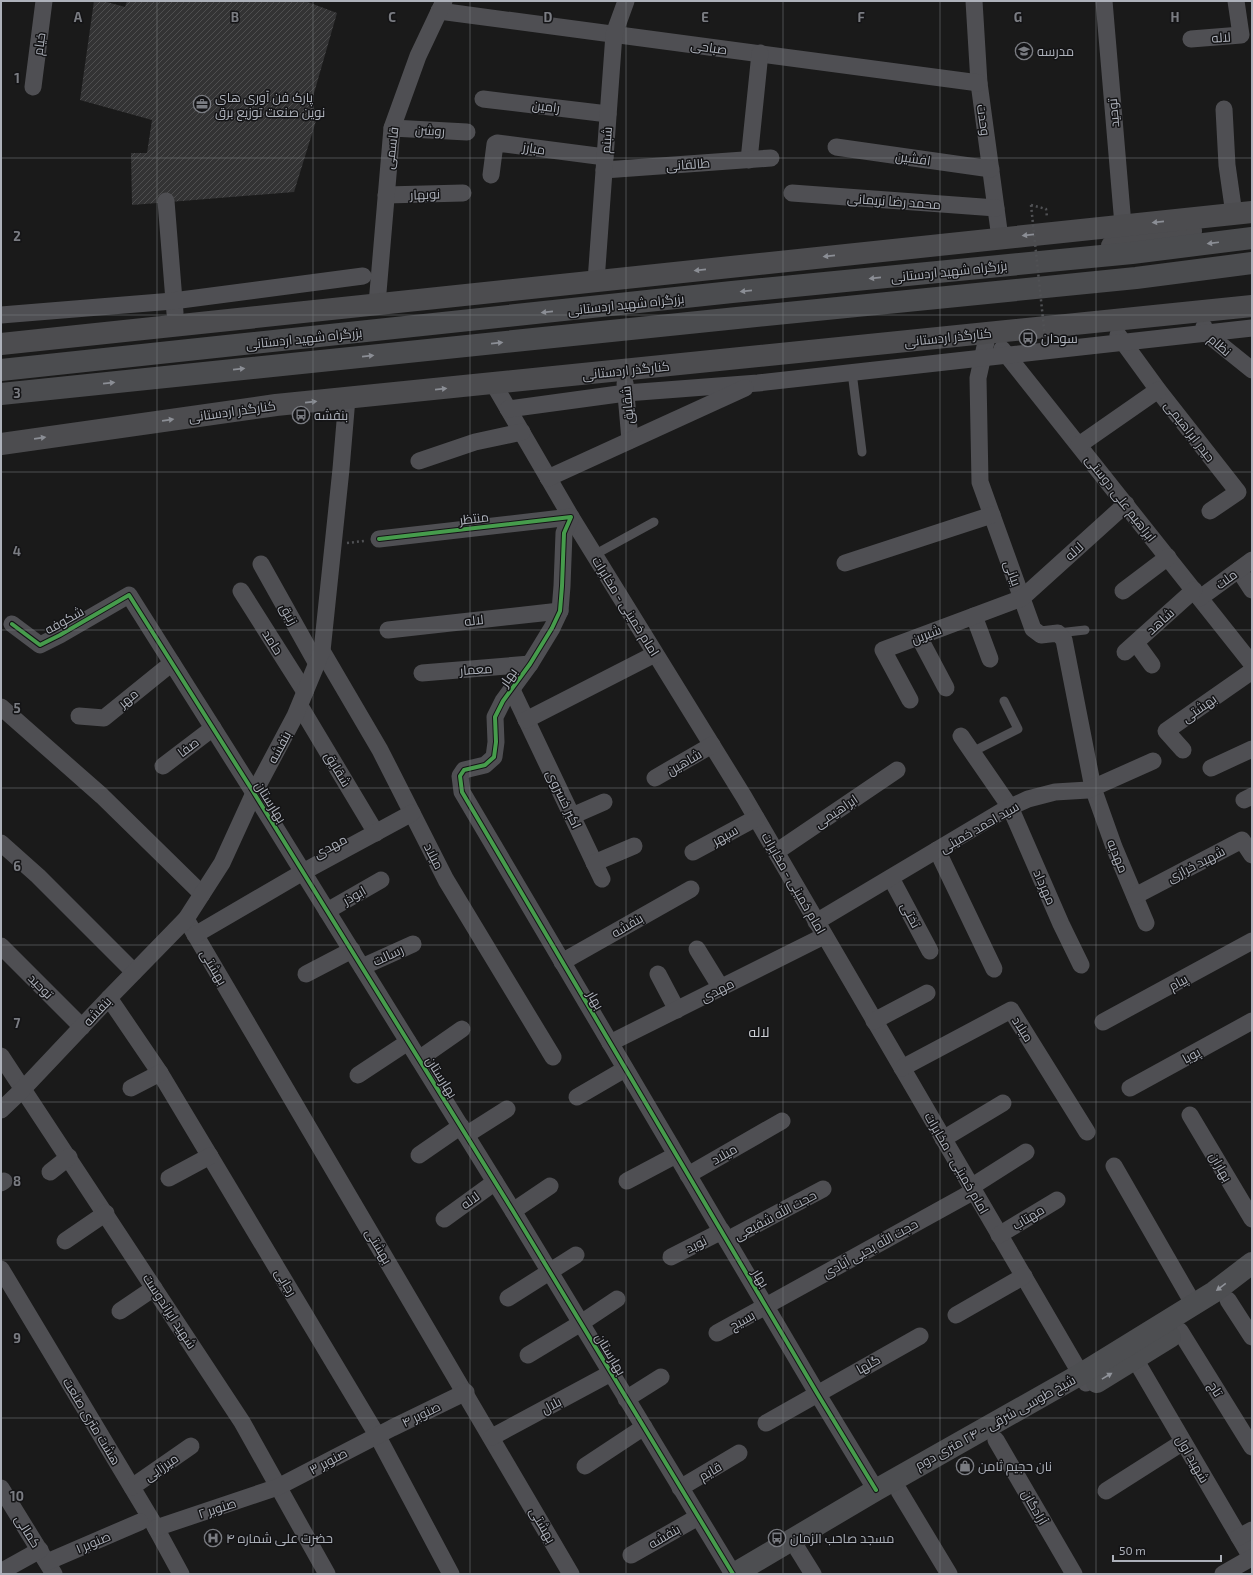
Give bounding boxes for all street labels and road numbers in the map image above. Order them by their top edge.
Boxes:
street label: لاله [1211,28,1231,46]
street label: خیام [29,31,51,57]
street label: صباحی [690,37,728,57]
street label: رامین [531,96,561,116]
street label: توحید [1104,97,1122,128]
street label: وحدت [974,103,994,137]
street label: روشن [414,121,446,139]
street label: قاسمی [380,126,402,170]
street label: شبنم [597,126,617,154]
street label: مبارز [521,138,546,158]
street label: افشین [894,148,932,168]
street label: طالقانی [665,154,711,174]
street label: نوبهار [409,185,440,203]
street label: محمد رضا نریمانی [847,190,941,212]
street label: بزرگراه شهید اردستانی [890,257,1008,285]
street label: بزرگراه شهید اردستانی [567,290,685,318]
street label: بزرگراه شهید اردستانی [245,324,363,352]
street label: کنارگذر اردستانی [903,324,993,350]
street label: نظام [1204,331,1235,361]
street label: کنارگذر اردستانی [581,357,671,383]
street label: شقایق [617,385,637,425]
street label: کنارگذر اردستانی [187,397,277,425]
street label: حیدر ابراهیمی [1161,397,1219,465]
street label: ابراهیم علی دوستی [1081,452,1160,546]
street label: منتظر [457,508,490,528]
street label: لاله [1061,539,1087,563]
street label: امام خمینی - مخابرات [587,553,663,660]
street label: بیانی [1001,558,1025,588]
street label: ملت [1212,566,1240,592]
street label: زنبق [277,600,301,628]
street label: شکوفه [42,603,86,637]
street label: شاهد [1143,604,1177,638]
street label: لاله [463,611,485,629]
street label: شیرین [909,621,943,647]
street label: حامد [259,627,287,657]
street label: معمار [458,660,493,678]
street label: بهار [495,665,520,690]
street label: مهر [114,685,141,711]
street label: بهشتی [1179,690,1219,726]
street label: بنفشه [264,728,294,766]
street label: صفا [174,734,202,760]
street label: شاهین [664,746,704,778]
street label: شقایق [321,749,355,789]
street label: اکبر خسروی [543,767,585,831]
street label: بهارستان [252,778,290,826]
street label: ابراهیمی [811,791,861,831]
street label: سید احمد خمینی [937,798,1021,856]
street label: سپهر [708,821,741,850]
street label: امام خمینی - مخابرات [757,829,830,938]
street label: مهدی [311,831,349,861]
street label: مهدیه [1104,837,1132,875]
street label: میلاد [421,840,447,872]
street label: شهید خرازی [1164,843,1228,885]
street label: مهرداد [1030,867,1060,907]
street label: ابوذر [339,882,368,908]
street label: تختی [898,899,925,931]
street label: بنفشه [608,909,646,941]
street label: رسالت [370,941,406,969]
street label: بهشتی [197,946,231,988]
street label: توحید [25,970,57,1002]
street label: پیام [1166,970,1192,995]
street label: مهدی [698,975,736,1005]
street label: بهار [584,987,608,1012]
street label: بنفشه [79,993,115,1029]
street label: میلاد [1009,1013,1037,1045]
street label: پویا [1179,1043,1204,1068]
street label: بهارستان [423,1053,461,1101]
street label: امام خمینی - مخابرات [920,1109,993,1218]
street label: میلاد [708,1140,740,1168]
street label: بهاران [1206,1149,1236,1185]
street label: حجت الله شفیعی [731,1187,819,1243]
street label: لاله [457,1188,483,1212]
street label: مهتاب [1009,1201,1047,1233]
street label: حجت الله یحیی آبادی [819,1215,921,1281]
street label: بهشتی [362,1225,396,1267]
street label: نوید [683,1232,709,1256]
street label: رجایی [272,1265,300,1299]
street label: بهار [749,1265,773,1290]
street label: شهید ایراندوست [140,1270,200,1352]
street label: بسیج [726,1307,758,1334]
street label: بهارستان [592,1330,630,1378]
street label: گلها [853,1351,883,1377]
street label: شیخ طوسی شرقی - ۲۴ متری دوم [912,1371,1079,1475]
street label: هشت متری صنعت [60,1374,124,1468]
street label: تاج [1204,1378,1227,1401]
street label: بلال [538,1393,564,1418]
street label: صنوبر ۴ [399,1398,443,1430]
street label: شهید اول [1172,1432,1213,1486]
street label: صنوبر ۳ [306,1444,350,1478]
street label: میرزایی [141,1450,181,1484]
street label: قایم [696,1458,725,1486]
street label: آزادگان [1019,1487,1052,1528]
street label: صنوبر ۲ [196,1494,238,1522]
street label: بهشتی [526,1504,560,1546]
street label: کمالی [12,1512,44,1550]
street label: بنفشه [645,1520,683,1552]
street label: صنوبر ۱ [73,1528,113,1556]

